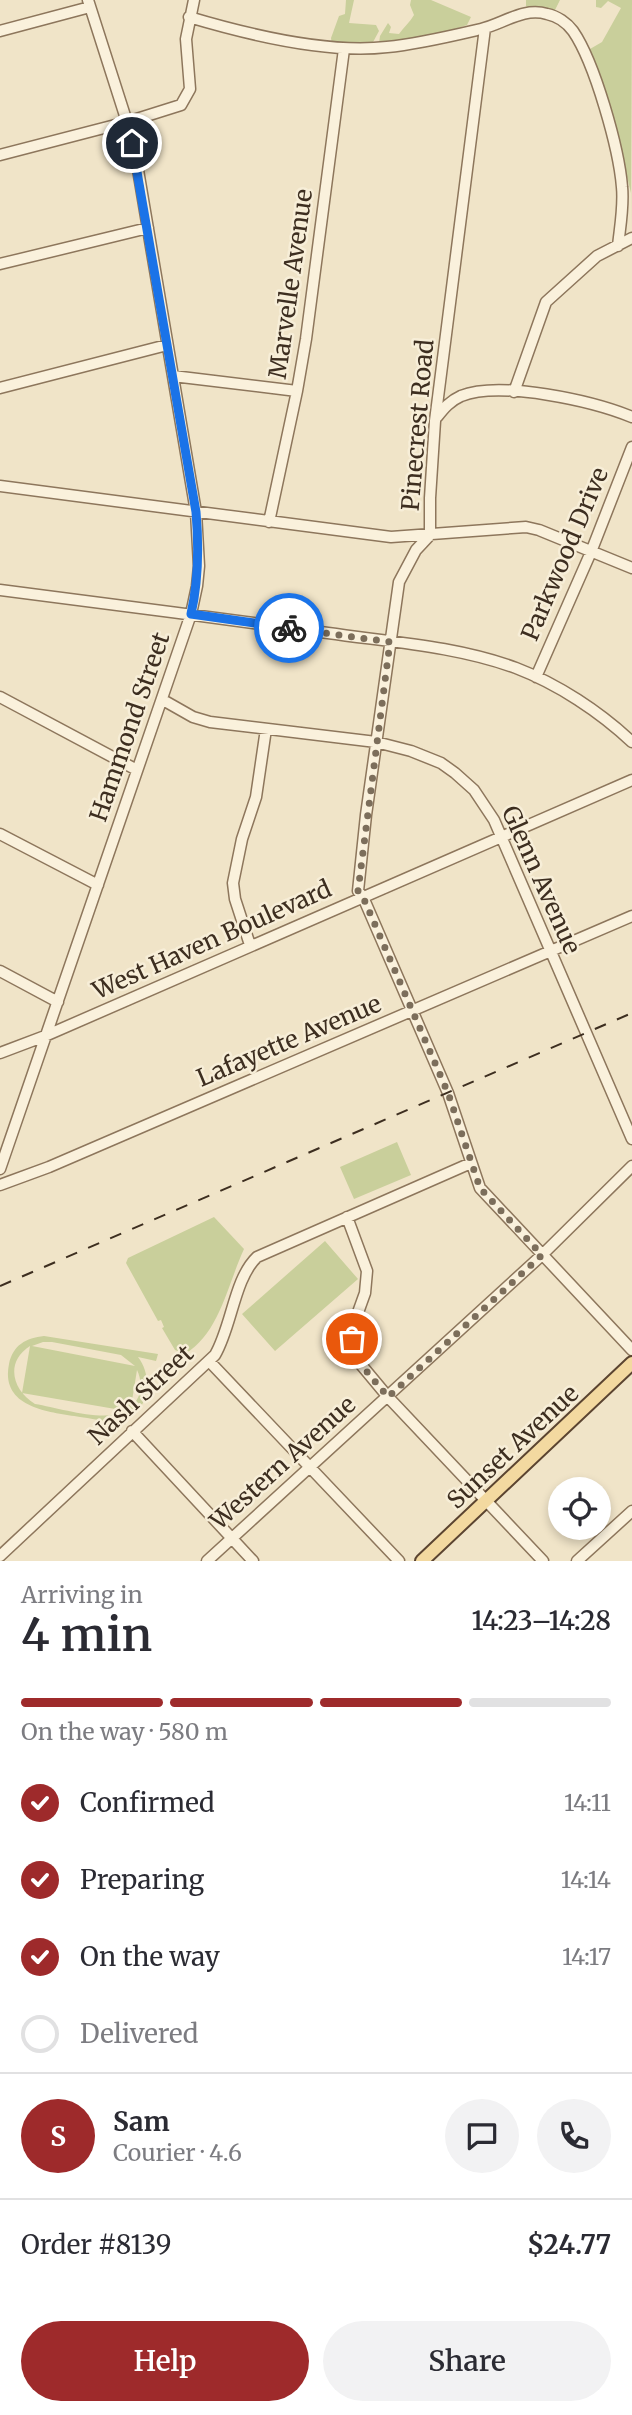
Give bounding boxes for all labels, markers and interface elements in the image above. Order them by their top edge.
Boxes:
pin [102,113,162,173]
icon: home [113,124,151,162]
street label: Marvelle Avenue [262,187,319,381]
street label: Pinecrest Road [395,338,440,512]
street label: Parkwood Drive [514,462,615,645]
courier [254,593,324,663]
icon: bike [270,609,308,647]
street label: Hammond Street [83,627,177,826]
street label: Glenn Avenue [495,801,588,959]
street label: West Haven Boulevard [87,873,336,1007]
street label: Lafayette Avenue [192,988,386,1093]
pin [322,1309,382,1369]
icon: bag [333,1320,371,1358]
street label: Nash Street [82,1338,200,1451]
street label: Sunset Avenue [440,1378,585,1515]
street label: Western Avenue [203,1389,362,1537]
map controls [548,1477,611,1540]
button: locate [548,1477,611,1540]
text: Arriving in [21,1580,143,1609]
text: 14:23–14:28 [472,1604,611,1637]
text: 4 min [21,1606,152,1664]
text: On the way · 580 m [21,1717,228,1746]
icon: check [21,1784,59,1822]
text: Confirmed [80,1786,215,1819]
text: 14:11 [564,1788,611,1817]
icon: check [21,1861,59,1899]
text: Preparing [80,1863,204,1896]
text: 14:14 [561,1865,611,1894]
icon: check [21,1938,59,1976]
text: On the way [80,1940,220,1973]
text: 14:17 [562,1942,611,1971]
text: Delivered [80,2017,199,2050]
button: chat [445,2099,519,2173]
button: phone [537,2099,611,2173]
text: Sam [113,2105,170,2138]
text: S [50,2120,66,2153]
text: Courier · 4.6 [113,2138,242,2167]
text: Order #8139 [21,2228,171,2261]
text: $24.77 [527,2228,611,2261]
button: Help [21,2321,309,2401]
button: Share [323,2321,611,2401]

